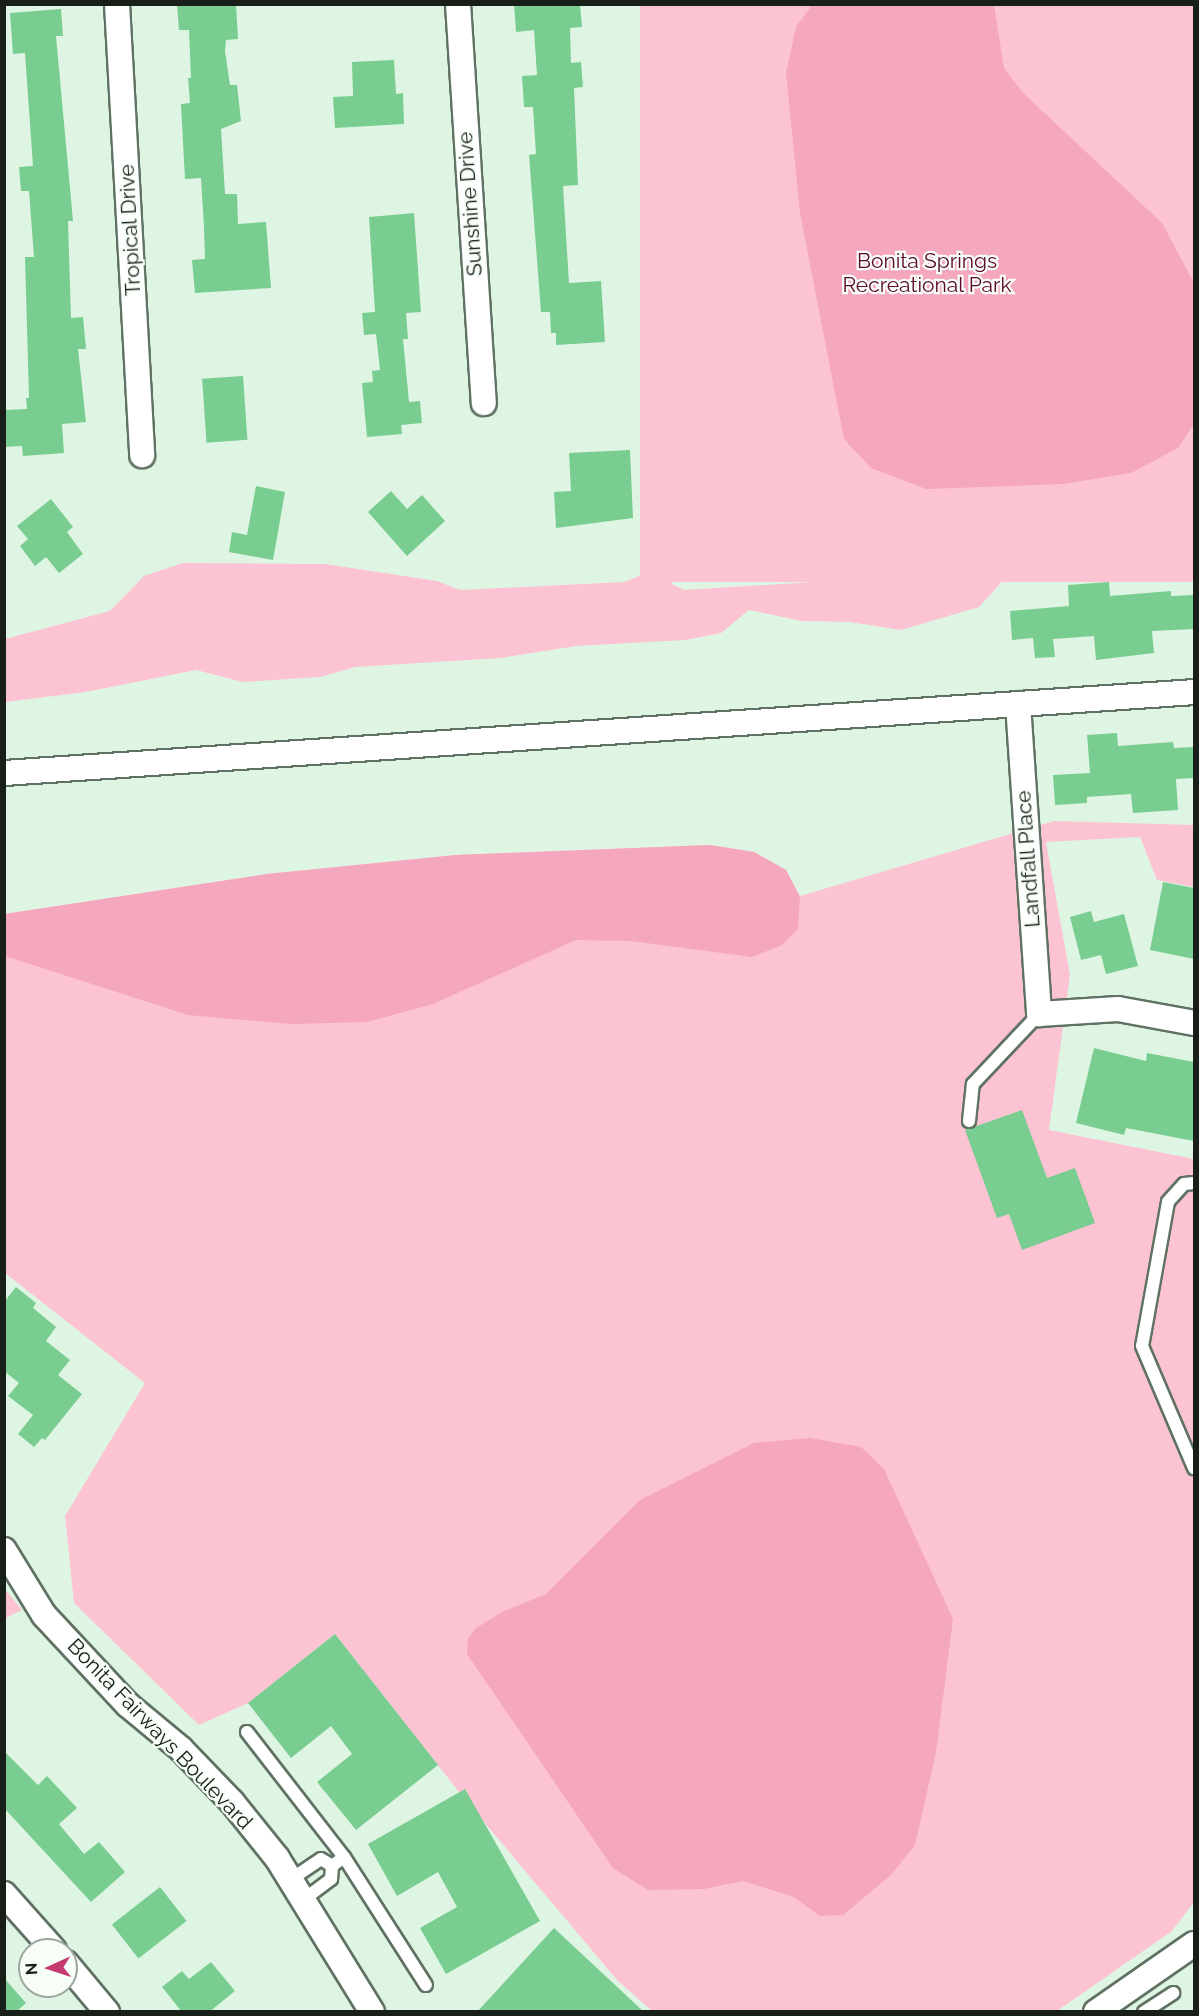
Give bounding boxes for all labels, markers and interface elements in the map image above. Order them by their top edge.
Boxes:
street label: Sunshine Drive [452,131,488,277]
street label: Tropical Drive [114,163,146,297]
park label: Bonita Springs Recreational Park [842,248,1012,298]
street label: Landfall Place [1011,789,1045,929]
street label: Bonita Fairways Boulevard [62,1633,258,1835]
north arrow [18,1938,78,1998]
text: N [22,1962,41,1975]

